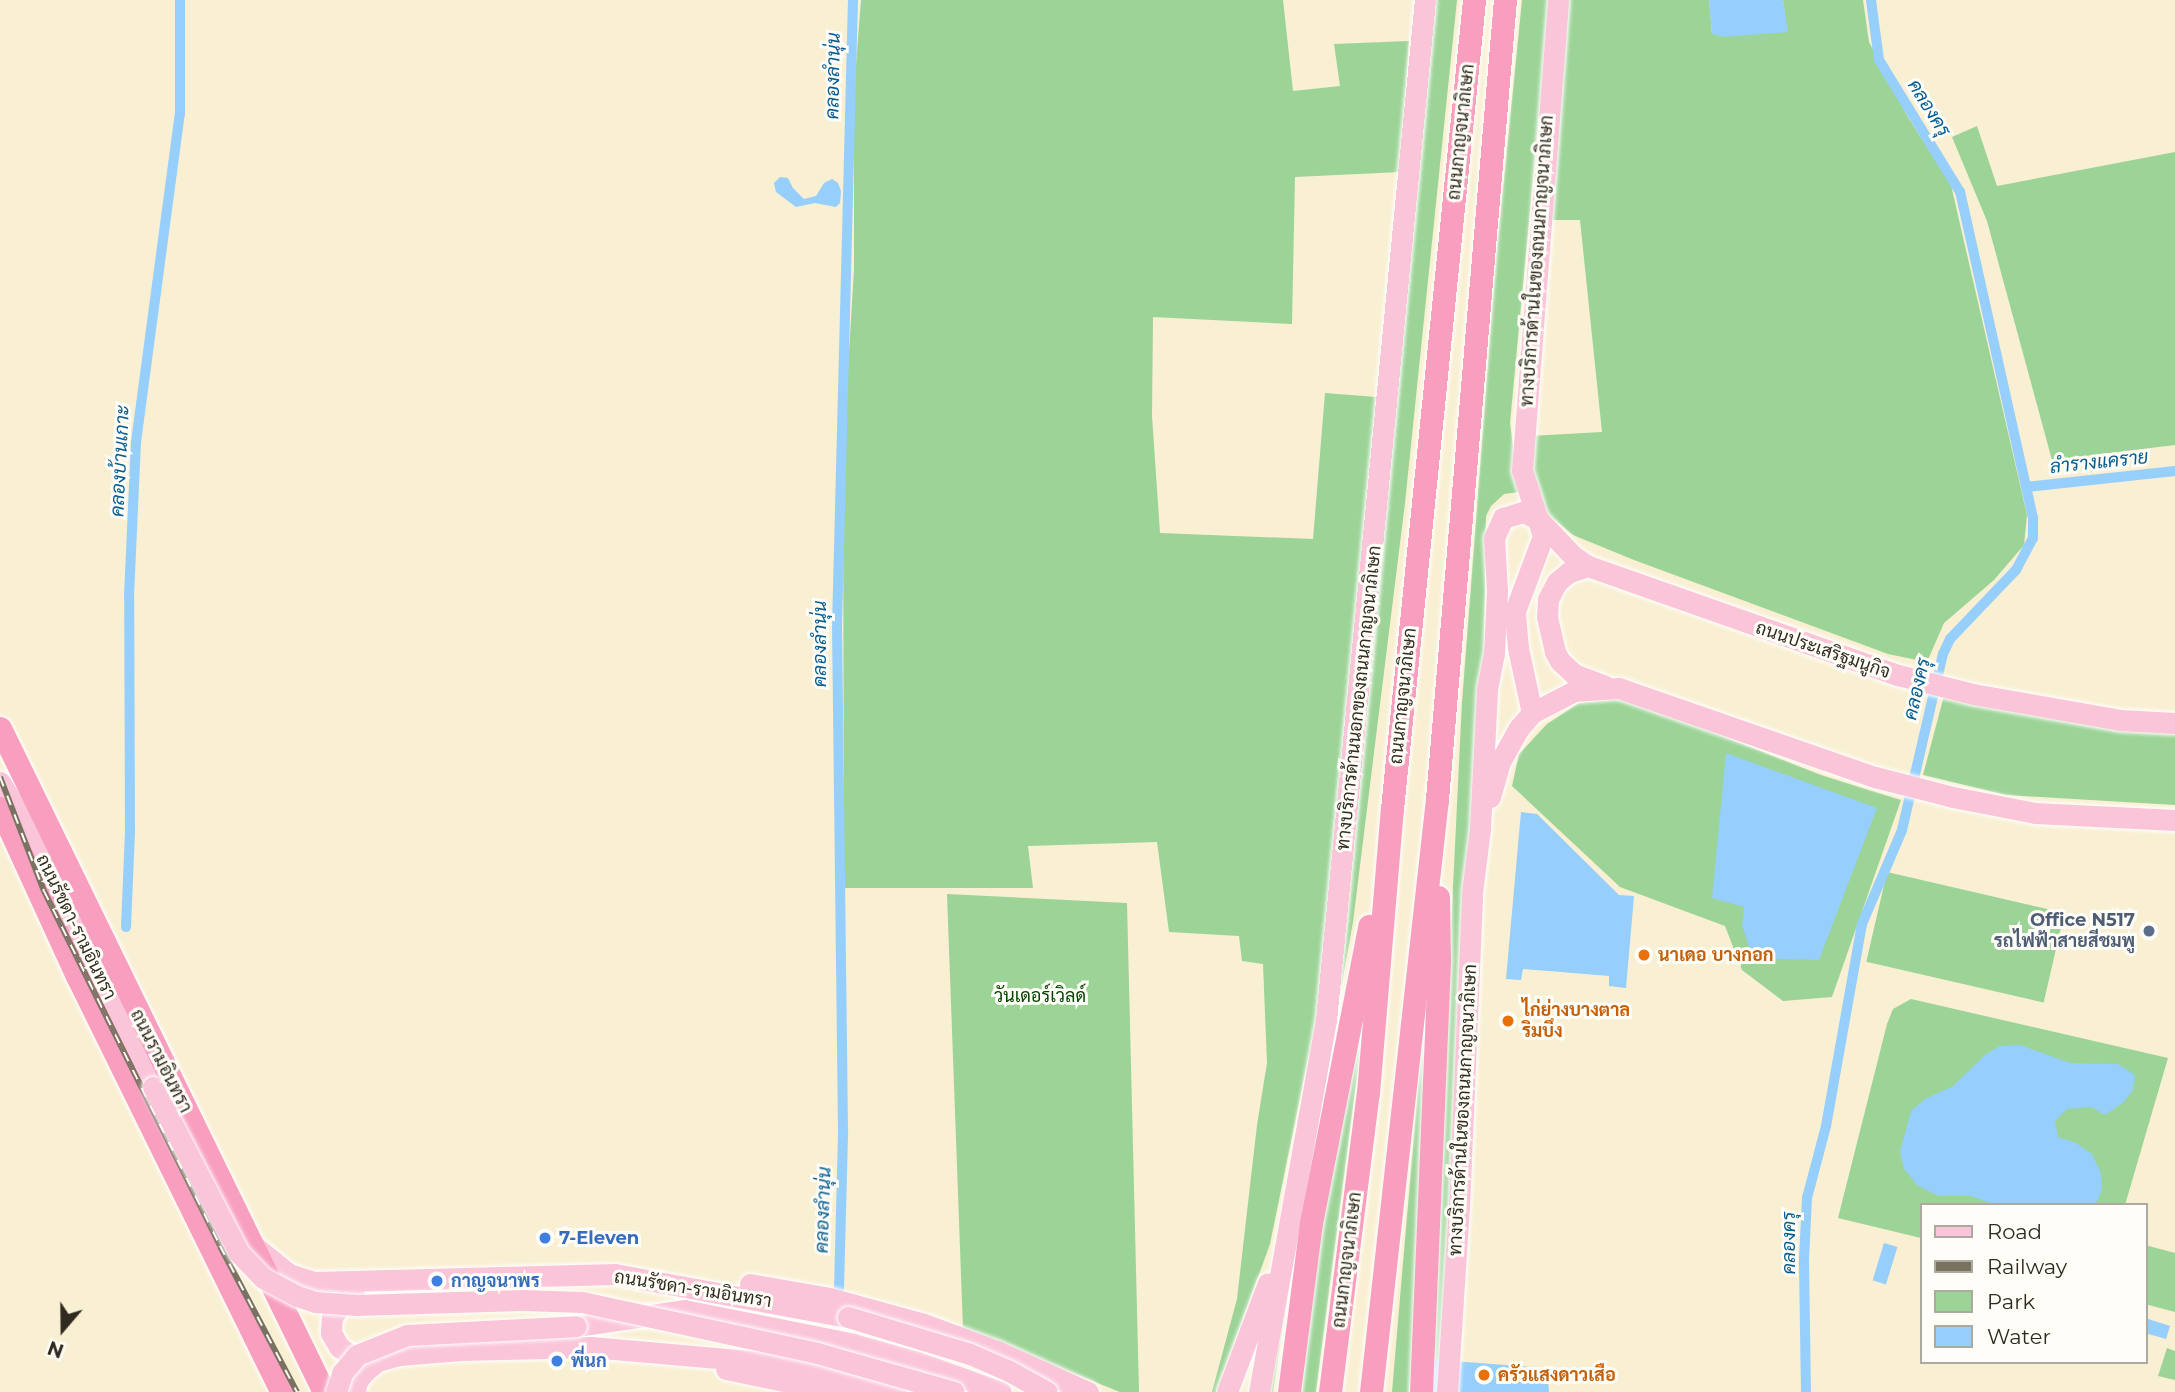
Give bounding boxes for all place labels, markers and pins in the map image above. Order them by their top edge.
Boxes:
place label: Office N517 รถไฟฟ้าสายสีชมพู [1994,910,2135,953]
marker: Office N517 รถไฟฟ้าสายสีชมพู [2141,923,2157,939]
place label: นาเดอ บางกอก [1658,944,1774,966]
marker: นาเดอ บางกอก [1636,947,1652,963]
place label: ไก่ย่างบางตาล ริมบึง [1522,1000,1630,1042]
marker: ไก่ย่างบางตาล ริมบึง [1500,1013,1516,1029]
place label: 7-Eleven [559,1227,639,1249]
marker: 7-Eleven [537,1230,553,1246]
place label: กาญจนาพร [451,1270,540,1292]
marker: กาญจนาพร [429,1273,445,1289]
place label: พี่นก [571,1350,607,1372]
marker: พี่นก [549,1353,565,1369]
place label: ครัวแสงดาวเสือ [1498,1364,1616,1386]
marker: ครัวแสงดาวเสือ [1476,1367,1492,1383]

